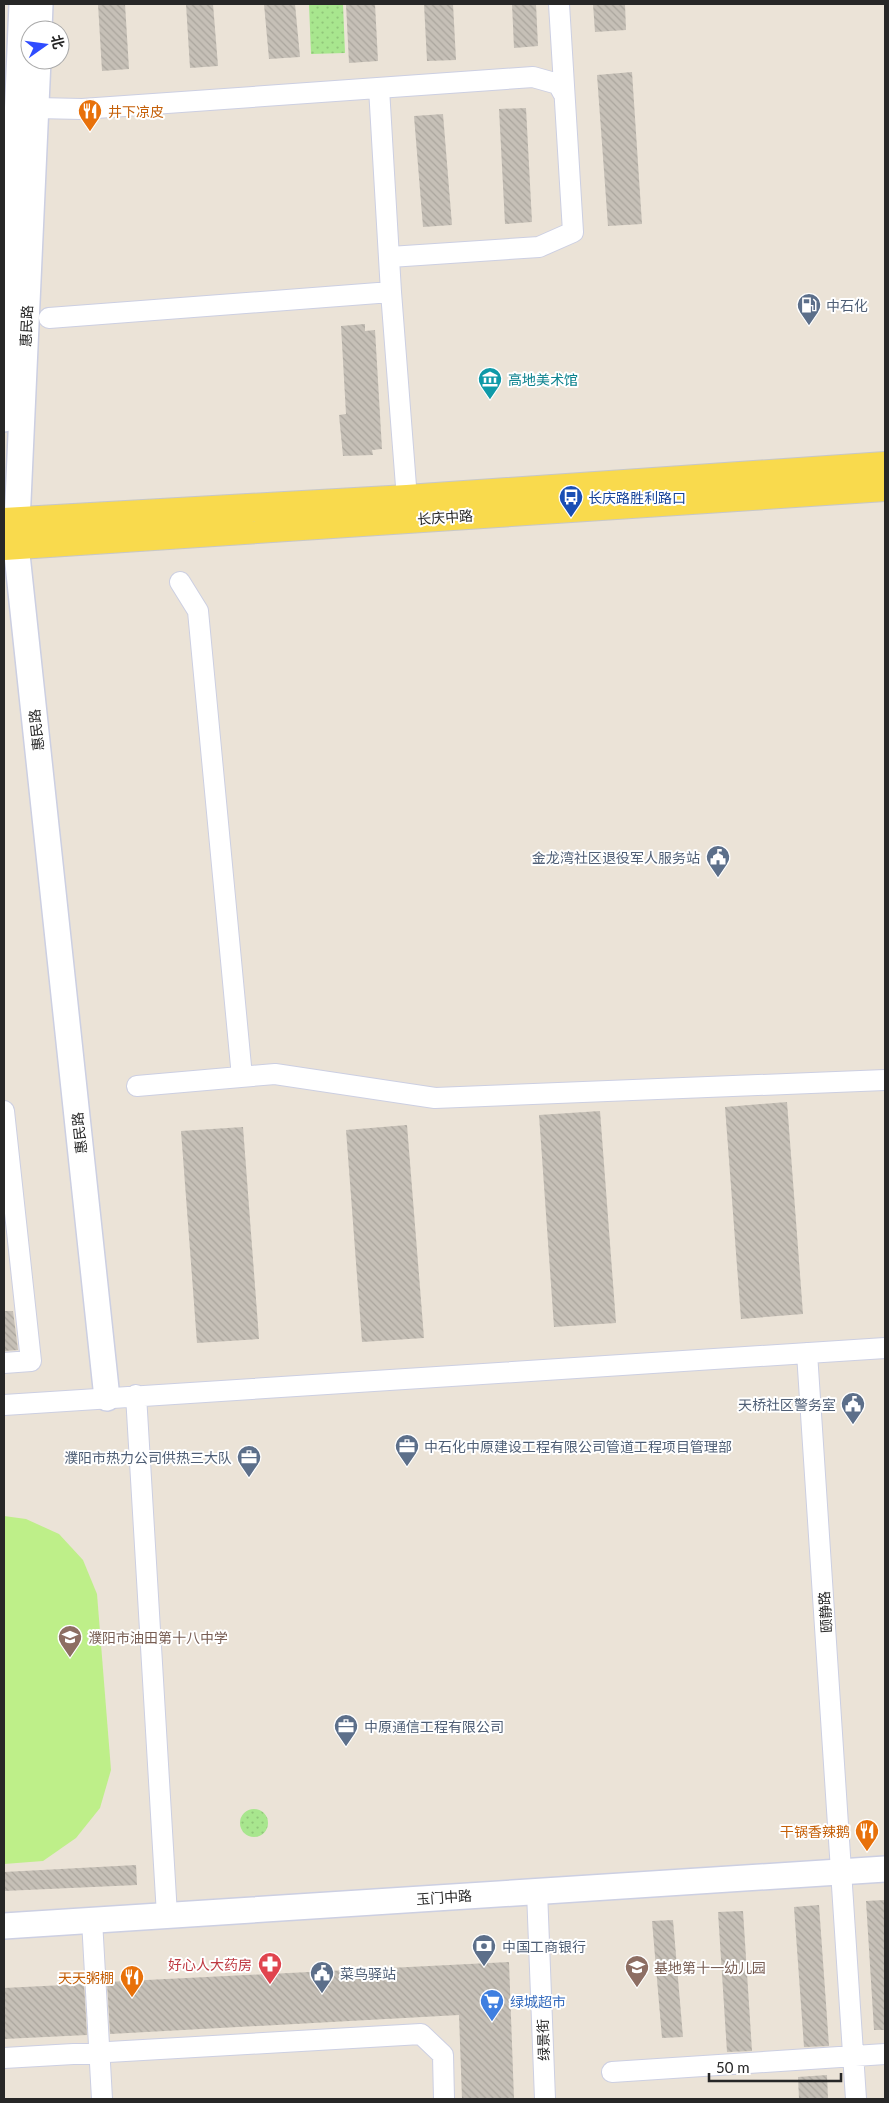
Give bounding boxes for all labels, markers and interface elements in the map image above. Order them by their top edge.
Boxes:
north arrow [20,20,70,70]
text: 北 [48,33,68,51]
restaurant icon: 井下凉皮 [77,98,103,132]
place label: 井下凉皮 [108,103,164,120]
fuel station icon: 中石化 [796,292,822,326]
place label: 中石化 [826,297,868,314]
street label: 惠民路 [16,305,36,347]
museum icon: 高地美术馆 [477,366,503,400]
place label: 高地美术馆 [508,371,578,388]
bus stop icon: 长庆路胜利路口 [558,484,584,518]
place label: 长庆路胜利路口 [588,489,686,506]
street label: 长庆中路 [416,507,474,527]
street label: 惠民路 [25,708,47,752]
public building icon: 金龙湾社区退役军人服务站 [705,844,731,878]
place label: 金龙湾社区退役军人服务站 [532,849,700,866]
street label: 惠民路 [68,1111,90,1155]
public building icon: 天桥社区警务室 [840,1391,866,1425]
place label: 天桥社区警务室 [738,1396,836,1413]
office icon: 中石化中原建设工程有限公司管道工程项目管理部 [394,1433,420,1467]
place label: 中石化中原建设工程有限公司管道工程项目管理部 [424,1438,732,1455]
office icon: 濮阳市热力公司供热三大队 [236,1444,262,1478]
place label: 濮阳市热力公司供热三大队 [64,1449,232,1466]
street label: 颐静路 [815,1590,835,1634]
school or university icon: 濮阳市油田第十八中学 [57,1624,83,1658]
place label: 濮阳市油田第十八中学 [88,1629,228,1646]
office icon: 中原通信工程有限公司 [333,1713,359,1747]
place label: 中原通信工程有限公司 [364,1718,504,1735]
restaurant icon: 干锅香辣鹅 [854,1818,880,1852]
place label: 干锅香辣鹅 [780,1823,850,1840]
street label: 玉门中路 [415,1887,473,1907]
bank icon: 中国工商银行 [471,1933,497,1967]
place label: 中国工商银行 [502,1938,586,1955]
pharmacy icon: 好心人大药房 [257,1951,283,1985]
school or university icon: 基地第十一幼儿园 [624,1954,650,1988]
place label: 好心人大药房 [168,1956,252,1973]
place label: 基地第十一幼儿园 [654,1959,766,1976]
public building icon: 菜鸟驿站 [309,1960,335,1994]
restaurant icon: 天天粥棚 [119,1964,145,1998]
place label: 菜鸟驿站 [340,1965,396,1982]
place label: 天天粥棚 [58,1969,114,1986]
supermarket icon: 绿城超市 [479,1988,505,2022]
place label: 绿城超市 [510,1993,566,2010]
street label: 绿景街 [534,2019,552,2061]
scale bar [709,2050,842,2082]
text: 50 m [716,2058,750,2076]

